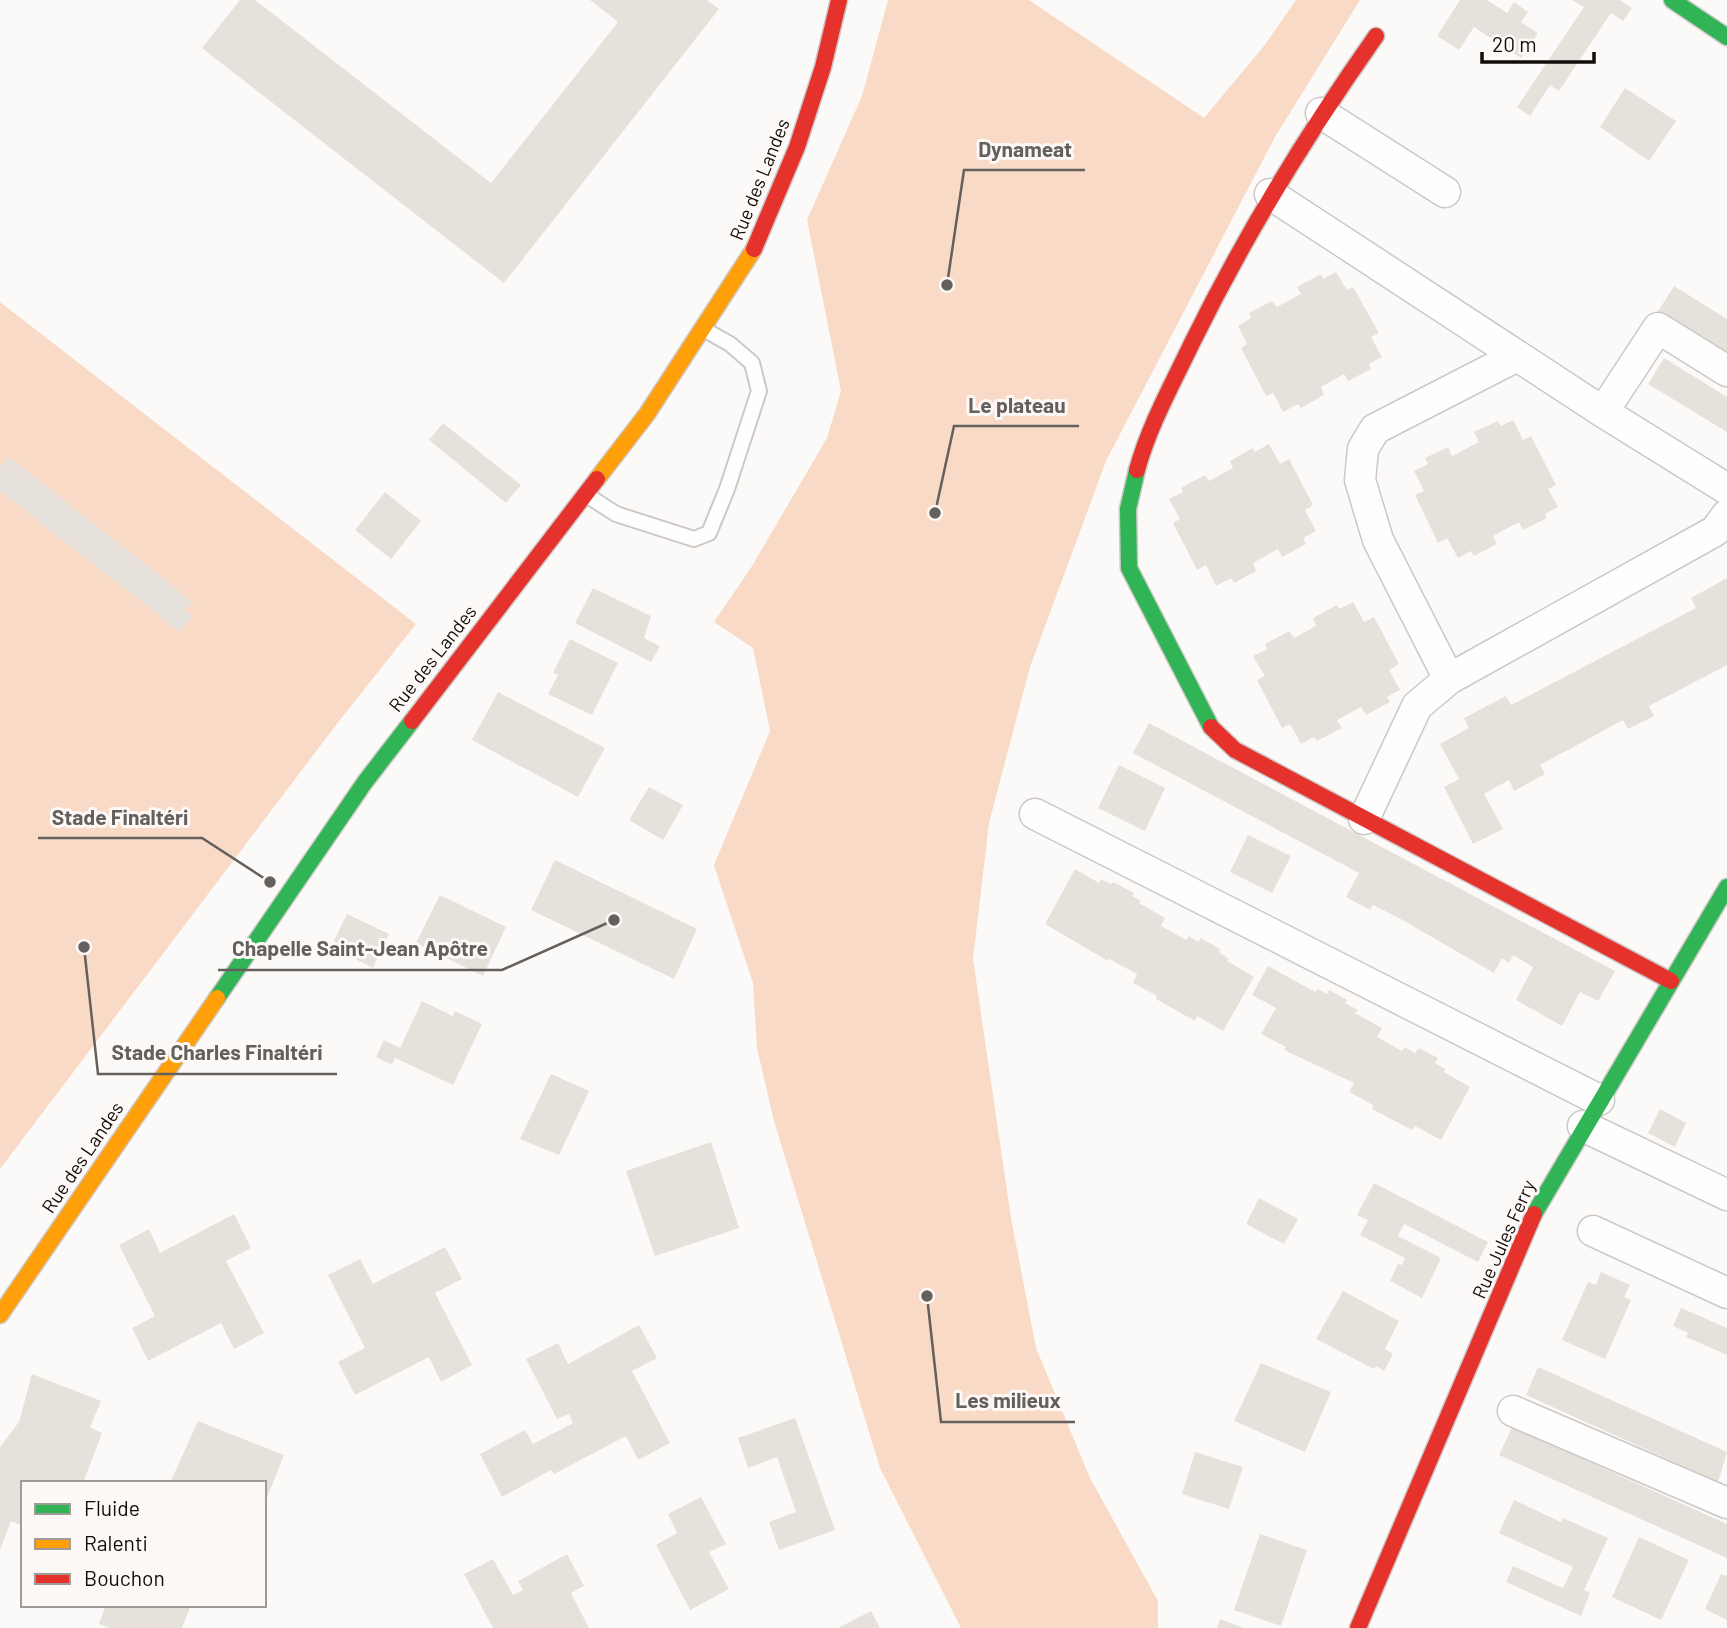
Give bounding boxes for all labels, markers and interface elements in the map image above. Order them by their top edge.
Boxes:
scale bar [1482,21,1594,65]
text: 20 m [1492,31,1537,56]
street label: Rue des Landes [724,115,794,243]
callout: Dynameat [964,128,1085,170]
text: Dynameat [978,136,1072,161]
callout: Le plateau [954,384,1079,426]
text: Le plateau [968,392,1066,417]
street label: Rue des Landes [383,600,481,716]
callout: Stade Finaltéri [38,796,202,838]
text: Stade Finaltéri [52,804,188,829]
callout: Chapelle Saint-Jean Apôtre [218,928,502,970]
text: Chapelle Saint-Jean Apôtre [232,935,488,960]
callout: Stade Charles Finaltéri [98,1032,337,1074]
text: Stade Charles Finaltéri [111,1039,323,1064]
street label: Rue des Landes [36,1097,128,1217]
street label: Rue Jules Ferry [1467,1176,1540,1302]
callout: Les milieux [941,1380,1075,1422]
text: Les milieux [955,1387,1061,1412]
legend [21,1481,266,1607]
text: Fluide [84,1495,140,1520]
text: Ralenti [84,1530,148,1555]
text: Bouchon [84,1565,165,1590]

